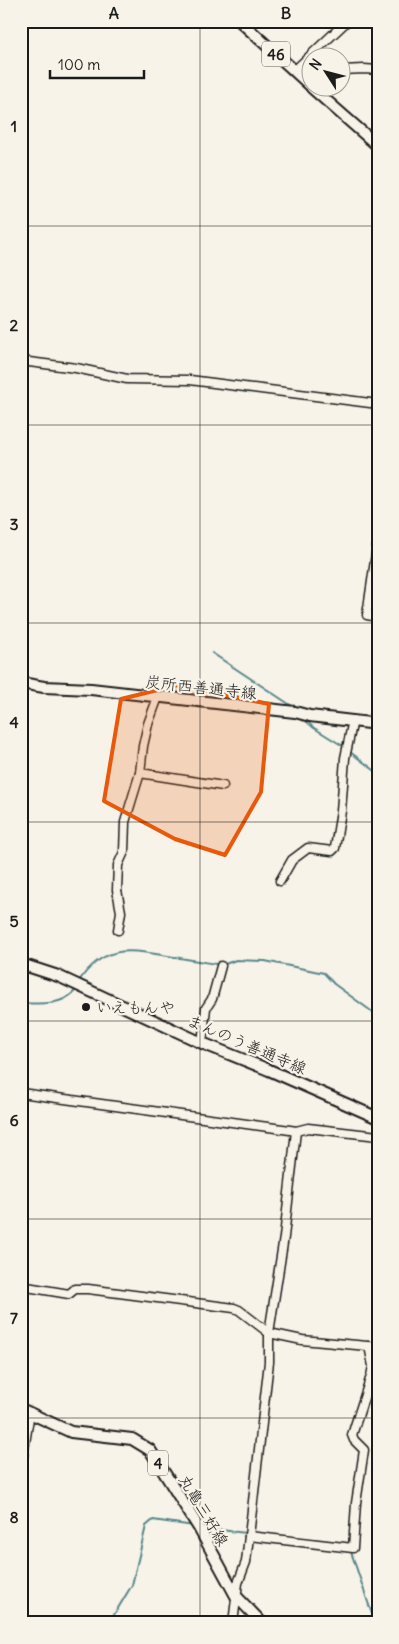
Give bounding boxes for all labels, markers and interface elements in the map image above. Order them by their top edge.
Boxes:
text: A [109,3,119,23]
text: B [281,3,292,23]
road number: 46 [262,42,290,66]
scale bar [50,48,144,80]
north arrow [302,48,352,98]
text: 100 m [58,55,100,74]
text: N [305,55,326,74]
text: 1 [11,116,17,136]
text: 2 [10,315,19,335]
text: 3 [9,514,19,534]
street label: 炭所西善通寺線 [144,671,258,703]
text: 4 [9,712,19,732]
text: 5 [9,911,19,931]
place label: いえもんや [96,997,175,1017]
marker: いえもんや [80,1001,92,1013]
street label: まんのう善通寺線 [184,1010,310,1078]
text: 6 [9,1110,19,1130]
text: 7 [10,1308,18,1328]
road number: 4 [148,1450,168,1476]
street label: 丸亀三好線 [175,1471,233,1549]
text: 8 [9,1507,19,1527]

